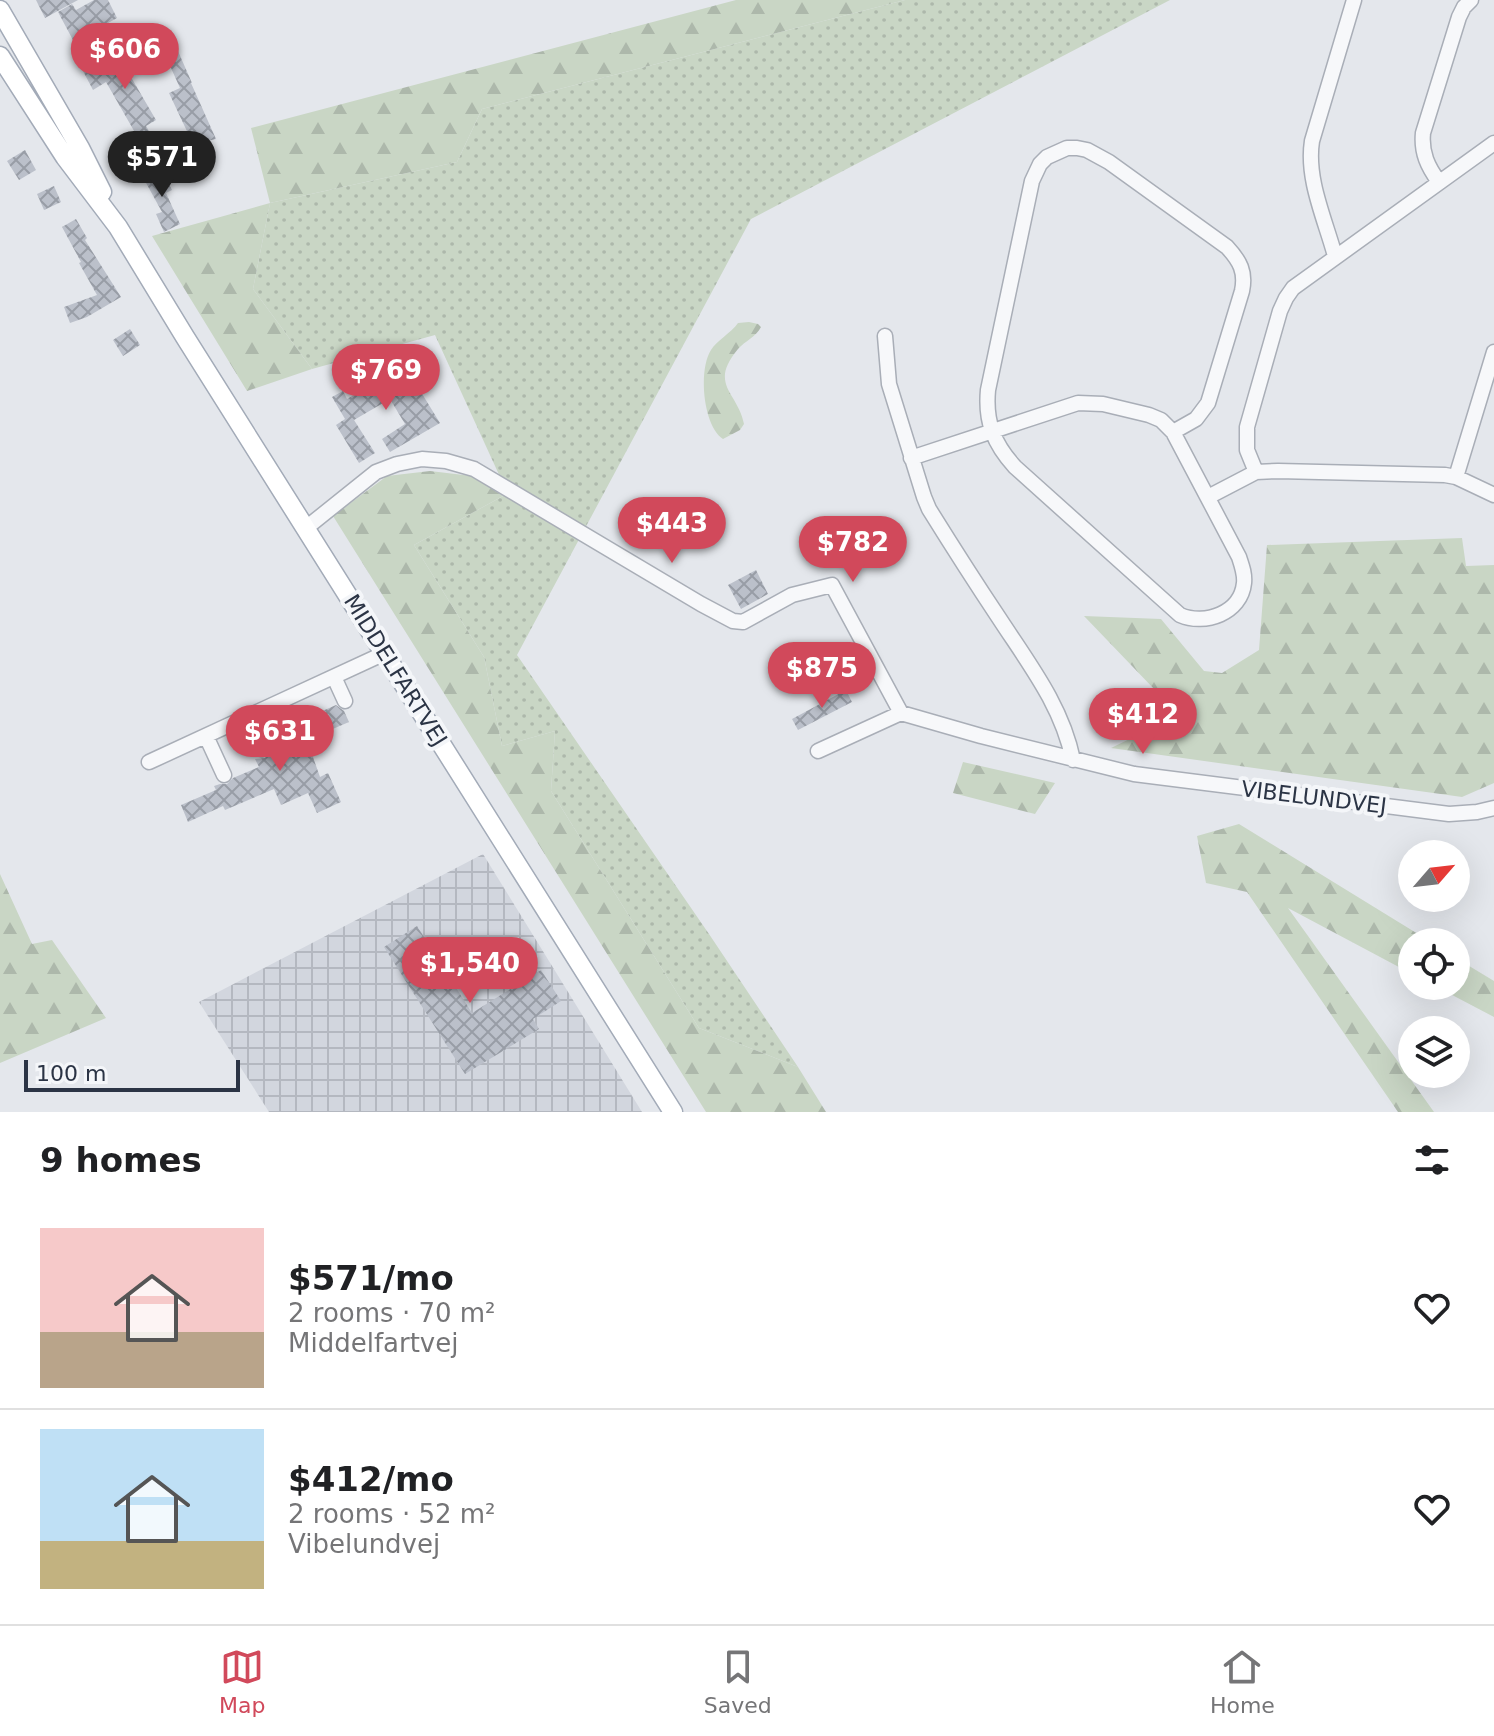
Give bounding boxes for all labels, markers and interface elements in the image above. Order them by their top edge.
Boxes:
pin: $606 [78,23,172,91]
text: $606 [89,34,161,64]
pin: $571 [115,131,209,199]
text: $571 [126,142,198,172]
pin: $769 [339,344,433,412]
text: $769 [350,355,422,385]
pin: $443 [625,497,719,565]
text: $443 [636,508,708,538]
pin: $782 [806,516,900,584]
text: $782 [817,527,889,557]
street label: MIDDELFARTVEJ [339,590,452,751]
pin: $875 [775,642,869,710]
text: $875 [786,653,858,683]
pin: $412 [1096,688,1190,756]
text: $412 [1107,699,1179,729]
pin: $631 [233,705,327,773]
text: $631 [244,716,316,746]
street label: VIBELUNDVEJ [1240,776,1388,819]
north arrow [1398,840,1470,912]
map controls [1398,840,1470,1088]
button: locate [1398,928,1470,1000]
pin: $1,540 [405,937,535,1005]
text: $1,540 [420,948,520,978]
button: layers [1398,1016,1470,1088]
scale bar [24,1056,240,1092]
text: 100 m [36,1061,106,1086]
icon: filters [1410,1138,1454,1182]
text: 9 homes [40,1140,202,1180]
text: $571/mo [288,1258,454,1298]
icon: home [104,1260,200,1356]
icon: heart [1410,1286,1454,1330]
text: 2 rooms · 70 m² [288,1298,496,1328]
text: Middelfartvej [288,1328,458,1358]
text: $412/mo [288,1459,454,1499]
icon: home [104,1461,200,1557]
icon: heart [1410,1487,1454,1531]
text: 2 rooms · 52 m² [288,1499,496,1529]
text: Vibelundvej [288,1529,440,1559]
tab: Map [219,1645,266,1718]
tab: Saved [704,1645,772,1718]
tab: Home [1210,1645,1275,1718]

